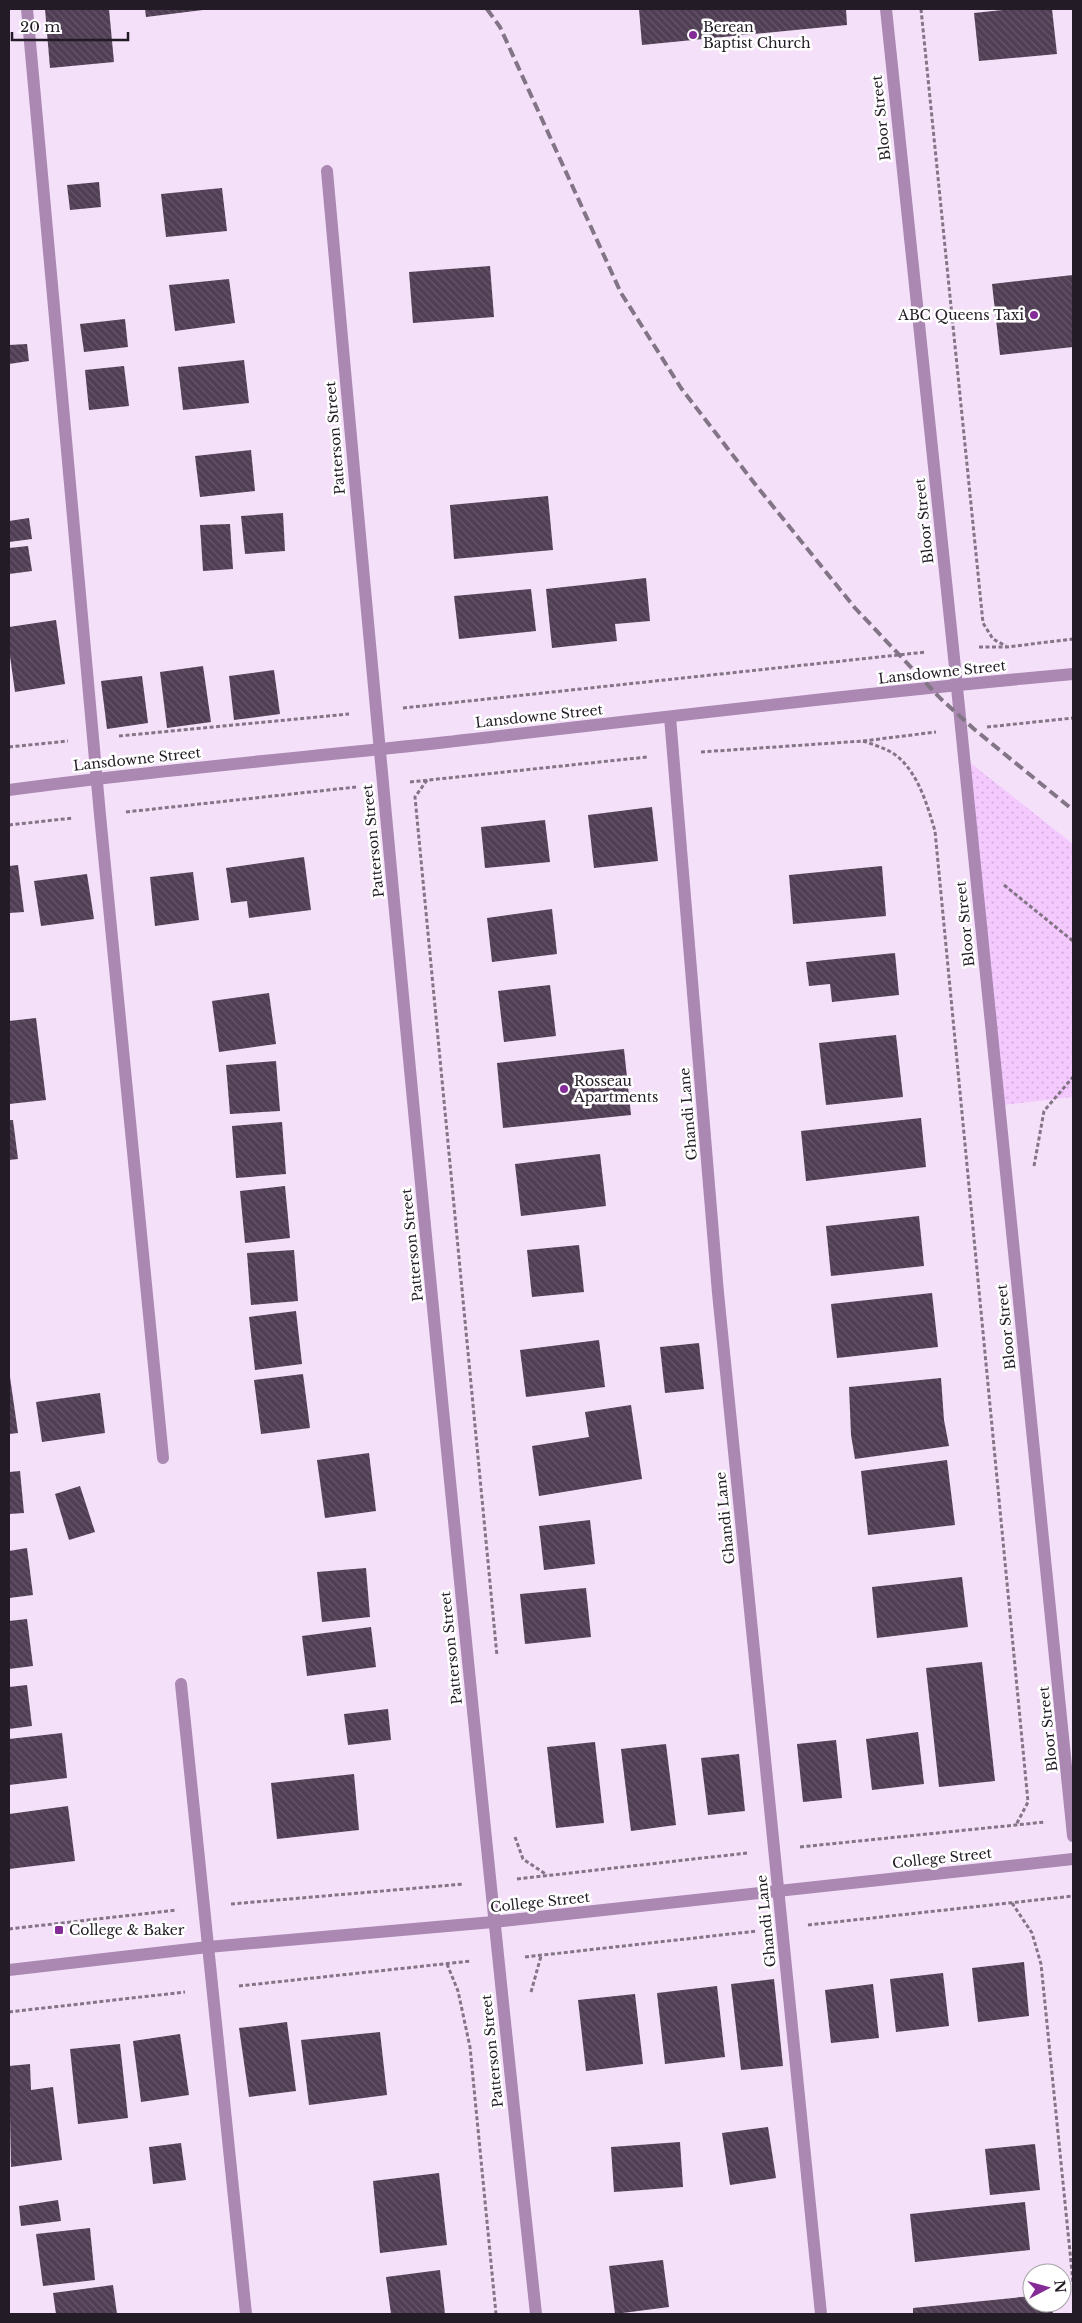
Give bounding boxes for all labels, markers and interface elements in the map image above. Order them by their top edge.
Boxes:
scale bar [12,10,129,42]
text: 20 m [20,17,60,36]
place label: Berean Baptist Church [703,18,811,52]
marker: Berean Baptist Church [687,29,699,41]
street label: Bloor Street [867,74,894,162]
place label: ABC Queens Taxi [897,306,1024,324]
marker: ABC Queens Taxi [1028,309,1040,321]
street label: Patterson Street [321,380,349,495]
street label: Bloor Street [910,477,937,565]
street label: Lansdowne Street [877,656,1007,688]
street label: Lansdowne Street [474,700,604,732]
street label: Lansdowne Street [72,743,202,775]
street label: Patterson Street [358,783,388,899]
street label: Bloor Street [951,880,978,968]
street label: Ghandi Lane [675,1067,701,1161]
place label: Rosseau Apartments [573,1072,658,1106]
marker: Rosseau Apartments [558,1083,570,1095]
street label: Patterson Street [397,1187,427,1303]
street label: Bloor Street [992,1283,1019,1371]
street label: Ghandi Lane [711,1471,739,1565]
street label: Patterson Street [436,1590,466,1706]
street label: Bloor Street [1034,1685,1061,1773]
street label: College Street [891,1844,993,1872]
street label: Ghandi Lane [752,1874,780,1968]
street label: College Street [489,1888,591,1916]
place label: College & Baker [69,1921,185,1939]
marker: College & Baker [53,1924,65,1936]
street label: Patterson Street [477,1993,507,2109]
north arrow [1022,2263,1072,2313]
text: N [1050,2279,1070,2294]

